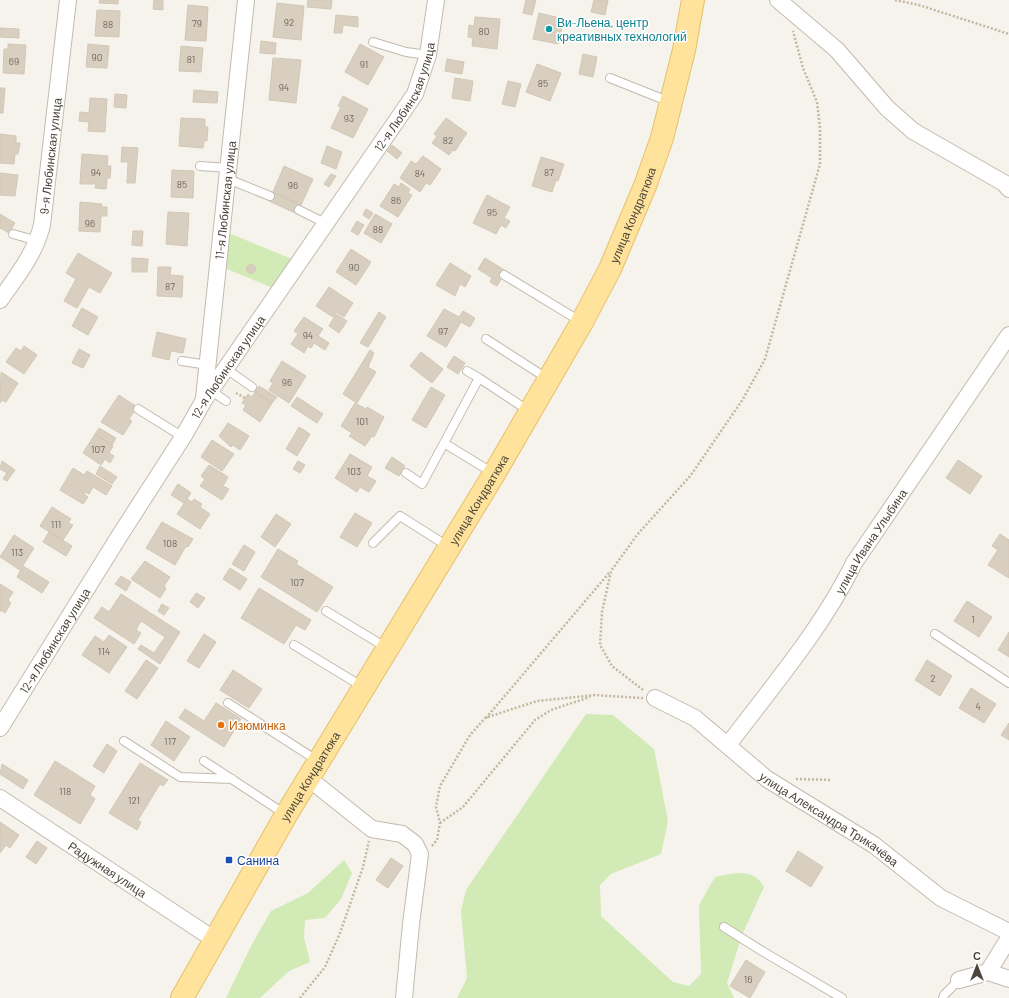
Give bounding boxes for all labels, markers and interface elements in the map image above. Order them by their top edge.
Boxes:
place label: Ви-Льена, центр креативных технологий [557,15,687,44]
house number: 92 [284,16,294,28]
house number: 79 [192,17,202,29]
house number: 88 [103,18,113,30]
marker: Ви-Льена, центр креативных технологий [544,24,554,34]
house number: 80 [479,25,489,37]
street label: 12-я Любинская улица [371,41,437,154]
house number: 90 [92,51,102,63]
house number: 81 [187,53,195,65]
house number: 69 [9,55,19,67]
house number: 91 [360,58,368,70]
house number: 85 [538,77,548,89]
house number: 94 [279,81,289,93]
street label: 9-я Любинская улица [36,97,64,215]
house number: 93 [344,112,354,124]
house number: 82 [443,134,453,146]
street label: 11-я Любинская улица [212,140,238,260]
street label: улица Кондратюка [606,165,658,265]
house number: 94 [91,166,101,178]
house number: 87 [544,166,554,178]
house number: 84 [415,167,425,179]
house number: 85 [177,178,187,190]
house number: 96 [288,179,298,191]
house number: 86 [391,194,401,206]
house number: 95 [487,206,497,218]
house number: 96 [85,217,95,229]
house number: 88 [373,223,383,235]
house number: 90 [349,261,359,273]
house number: 87 [165,280,175,292]
street label: 12-я Любинская улица [188,312,268,421]
house number: 97 [438,325,448,337]
house number: 94 [303,329,313,341]
house number: 96 [282,376,292,388]
house number: 101 [356,415,368,427]
house number: 107 [91,443,105,455]
street label: улица Кондратюка [446,452,511,548]
house number: 103 [347,465,361,477]
street label: улица Ивана Улыбина [832,486,910,597]
house number: 111 [51,518,61,530]
house number: 108 [163,537,177,549]
house number: 113 [11,546,23,558]
house number: 107 [290,576,304,588]
street label: 12-я Любинская улица [16,585,93,696]
house number: 1 [971,613,975,625]
house number: 114 [98,645,110,657]
house number: 2 [930,672,936,684]
house number: 4 [975,700,981,712]
place label: Изюминка [229,718,286,732]
marker: Изюминка [216,720,226,730]
street label: улица Кондратюка [277,728,343,824]
house number: 117 [164,735,176,747]
street label: улица Александра Трикачёва [756,769,902,869]
house number: 118 [59,785,71,797]
house number: 121 [128,794,140,806]
street label: Радужная улица [66,838,150,900]
place label: Санина [237,853,279,867]
marker: Санина [224,855,234,865]
north arrow [957,946,997,986]
text: С [973,949,981,962]
house number: 16 [744,973,752,985]

